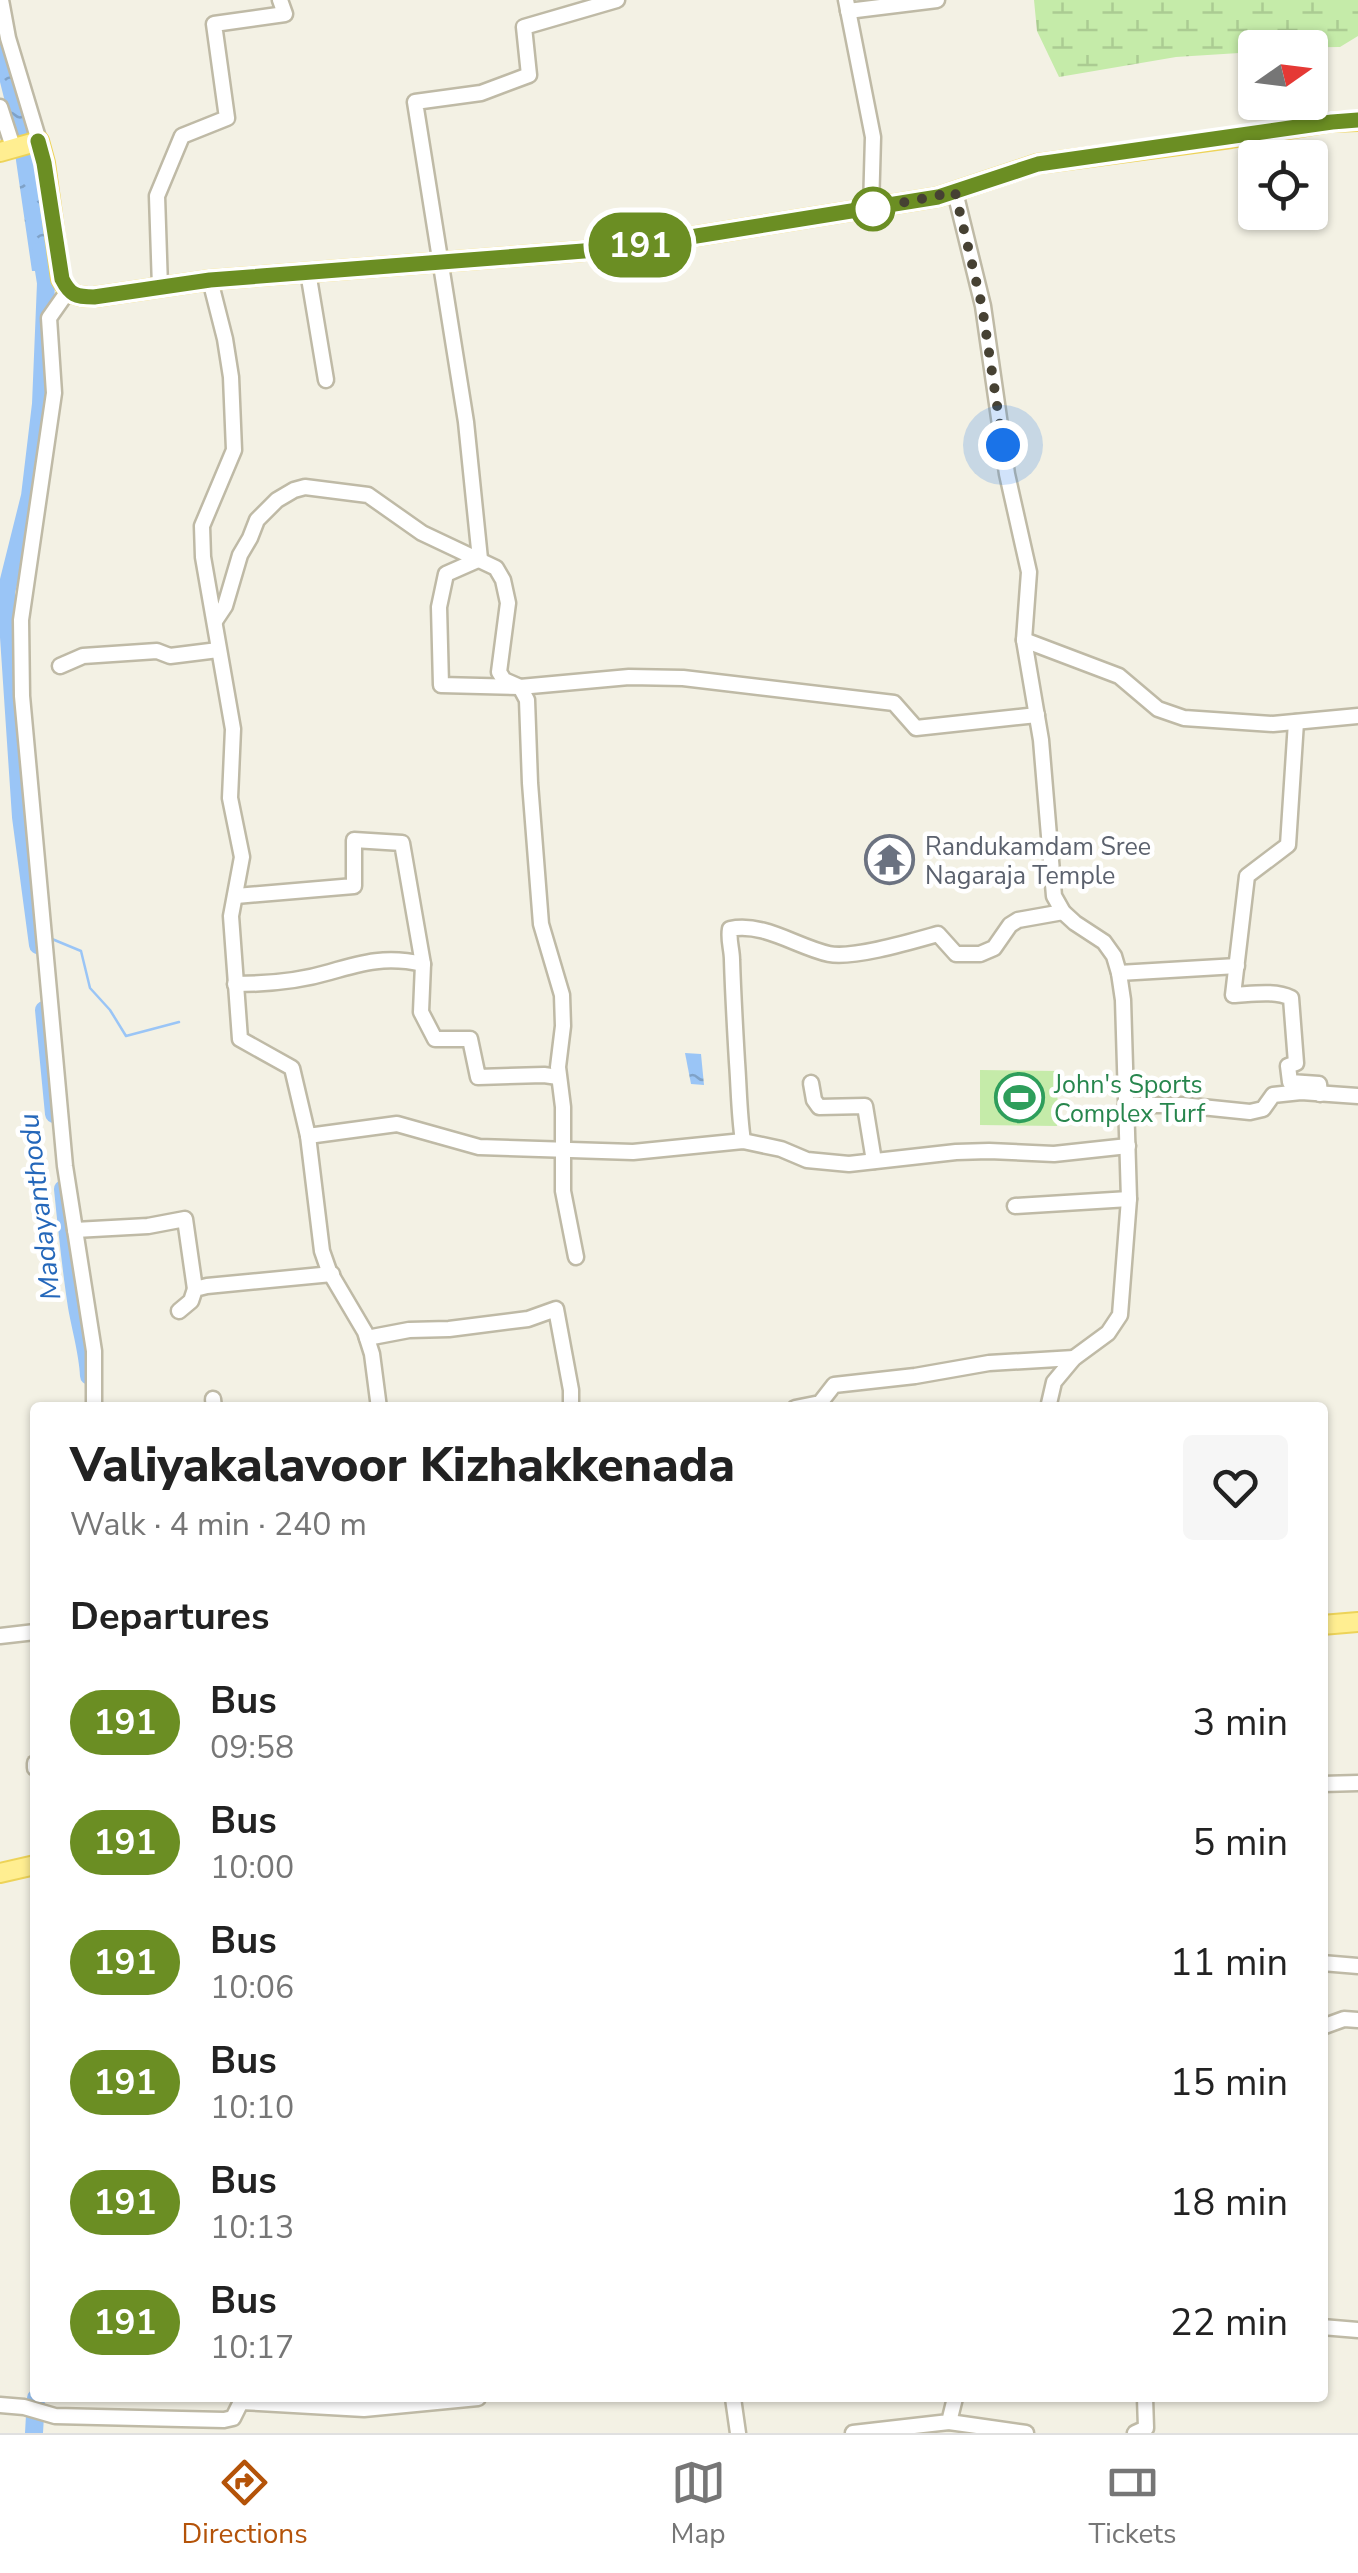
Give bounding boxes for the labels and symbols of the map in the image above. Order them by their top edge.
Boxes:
north arrow [1238,30,1328,120]
unlabelled marker [852,188,894,230]
line badge: 191 [582,212,698,278]
your location [978,420,1028,470]
place label: Randukamdam Sree Nagaraja Temple [925,830,1151,893]
temple icon: Randukamdam Sree Nagaraja Temple [864,834,916,886]
place label: John's Sports Complex Turf [1053,1068,1206,1131]
sports icon: John's Sports Complex Turf [993,1072,1045,1124]
water label: Madayanthodu [10,1111,70,1302]

